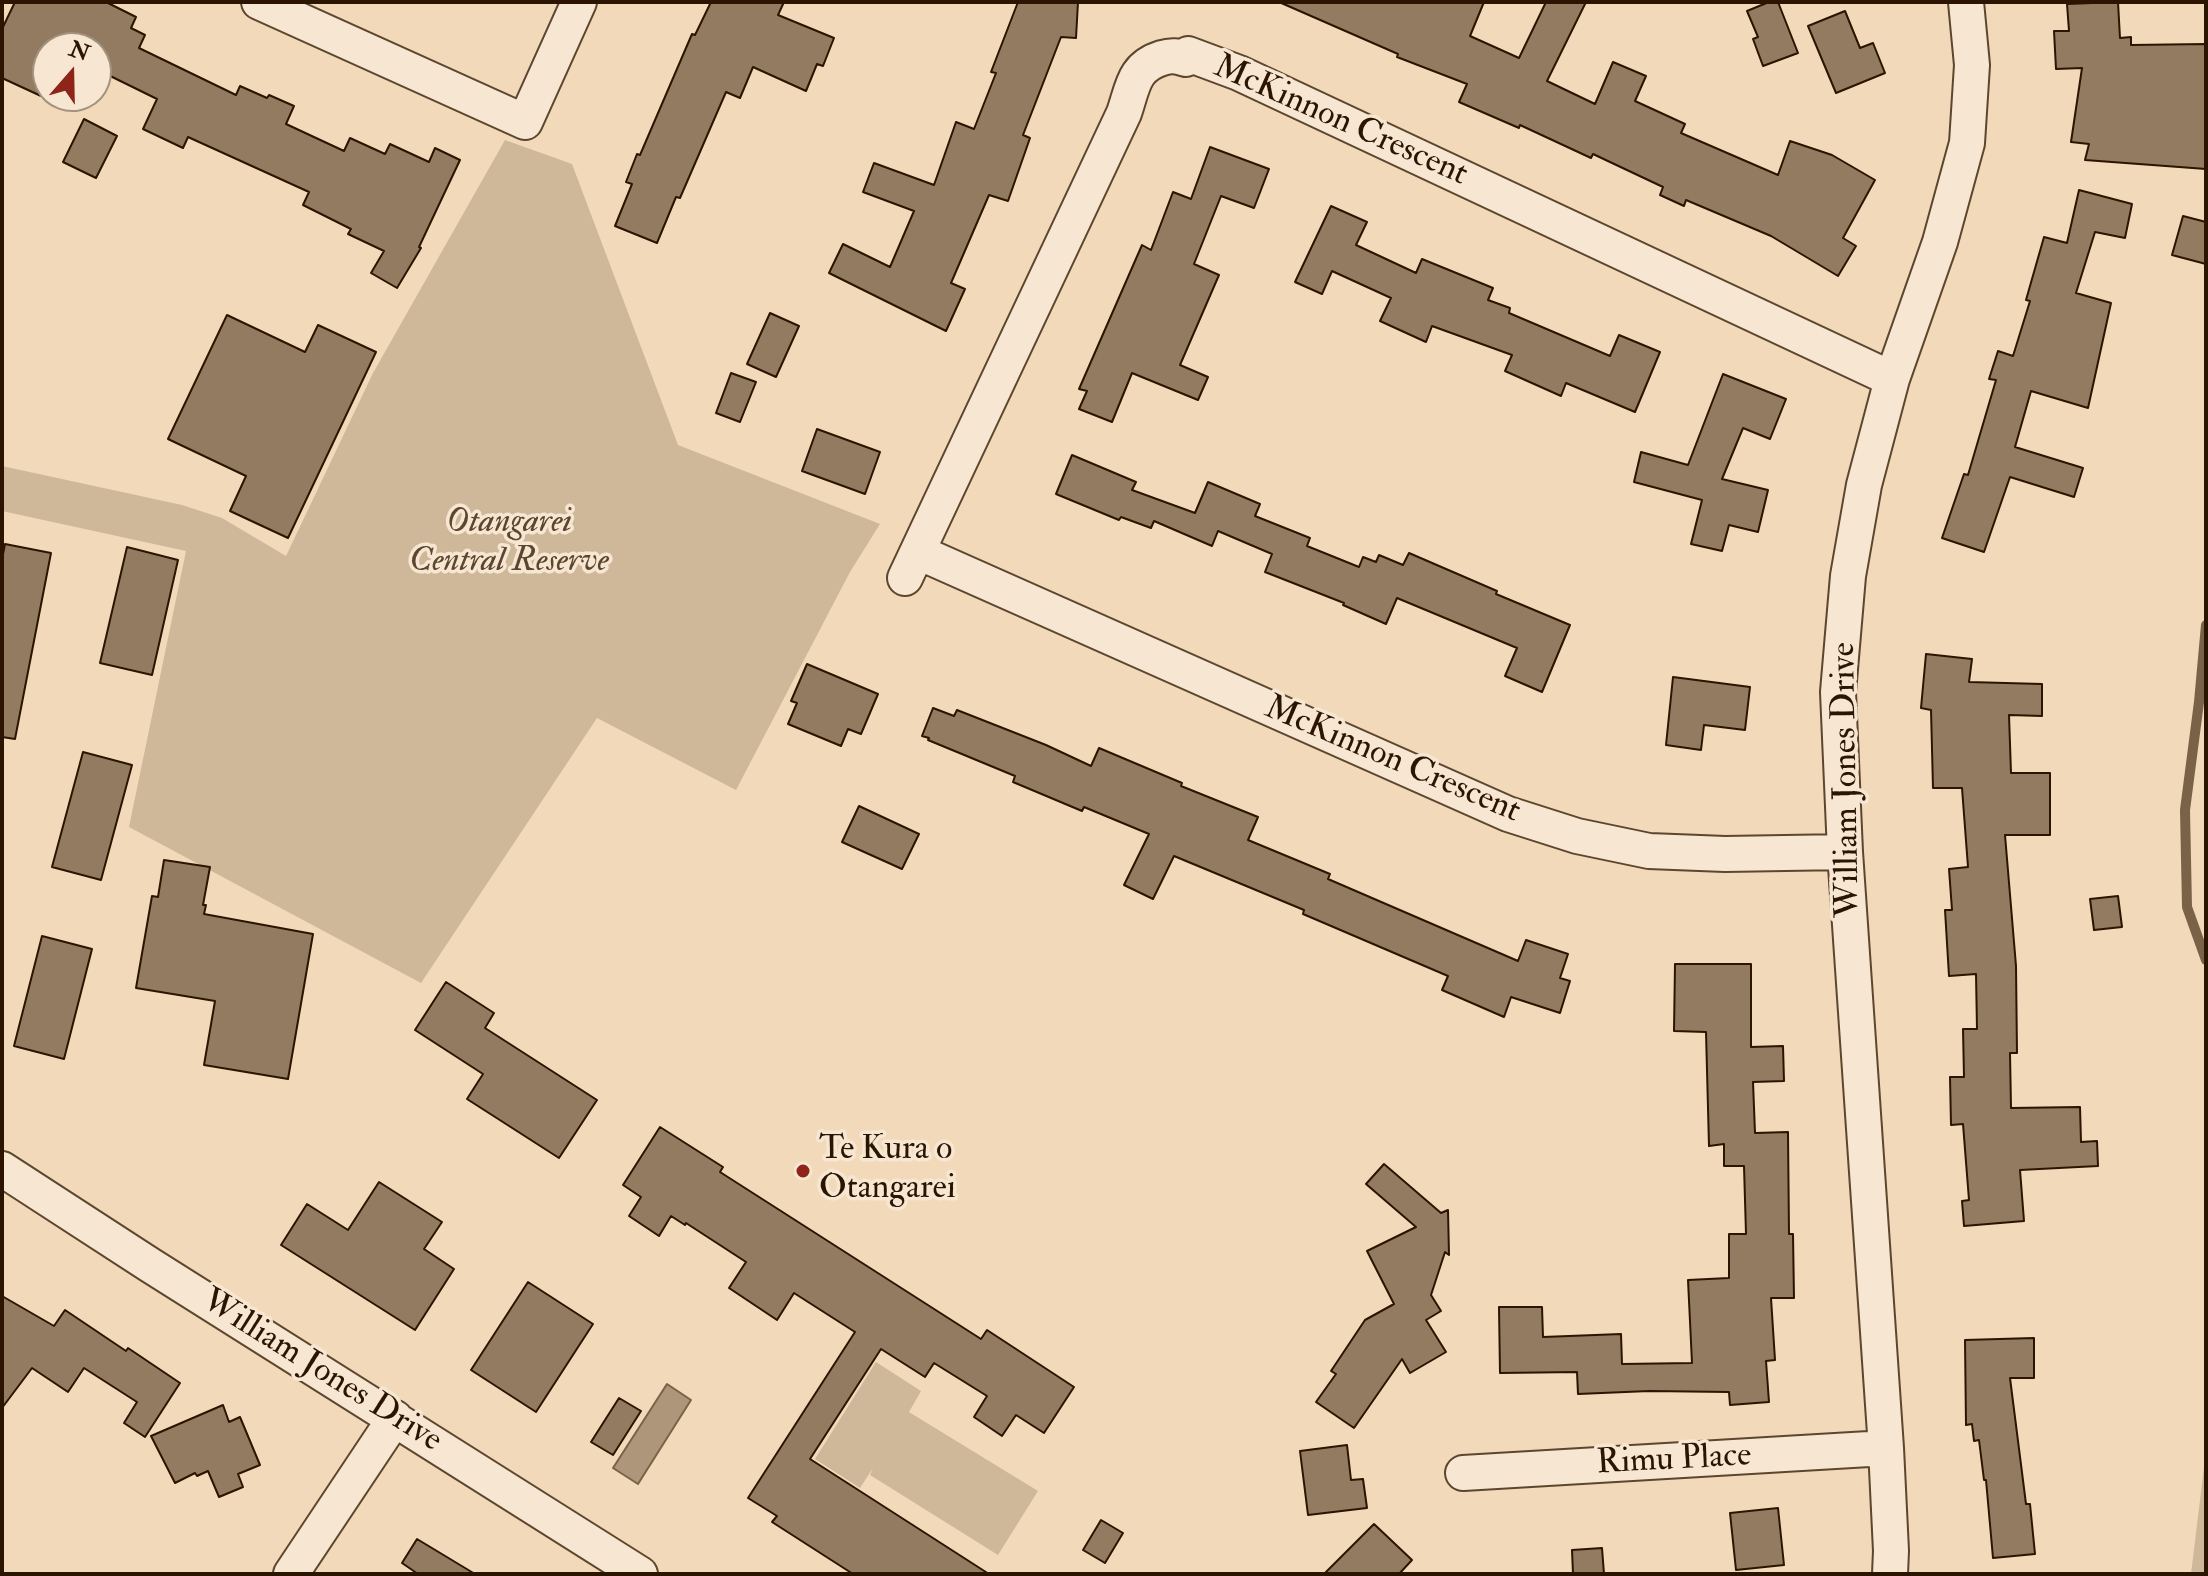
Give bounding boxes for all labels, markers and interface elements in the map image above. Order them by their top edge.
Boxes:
north arrow [32,32,112,112]
text: N [65,35,94,68]
street label: McKinnon Crescent [1207,48,1473,196]
park label: Otangarei Central Reserve [409,504,609,584]
street label: William Jones Drive [1825,642,1871,918]
street label: McKinnon Crescent [1258,689,1526,833]
place label: Te Kura o Otangarei [819,1131,956,1210]
marker: Te Kura o Otangarei [794,1162,812,1180]
street label: William Jones Drive [193,1282,449,1462]
street label: Rimu Place [1596,1437,1752,1485]

